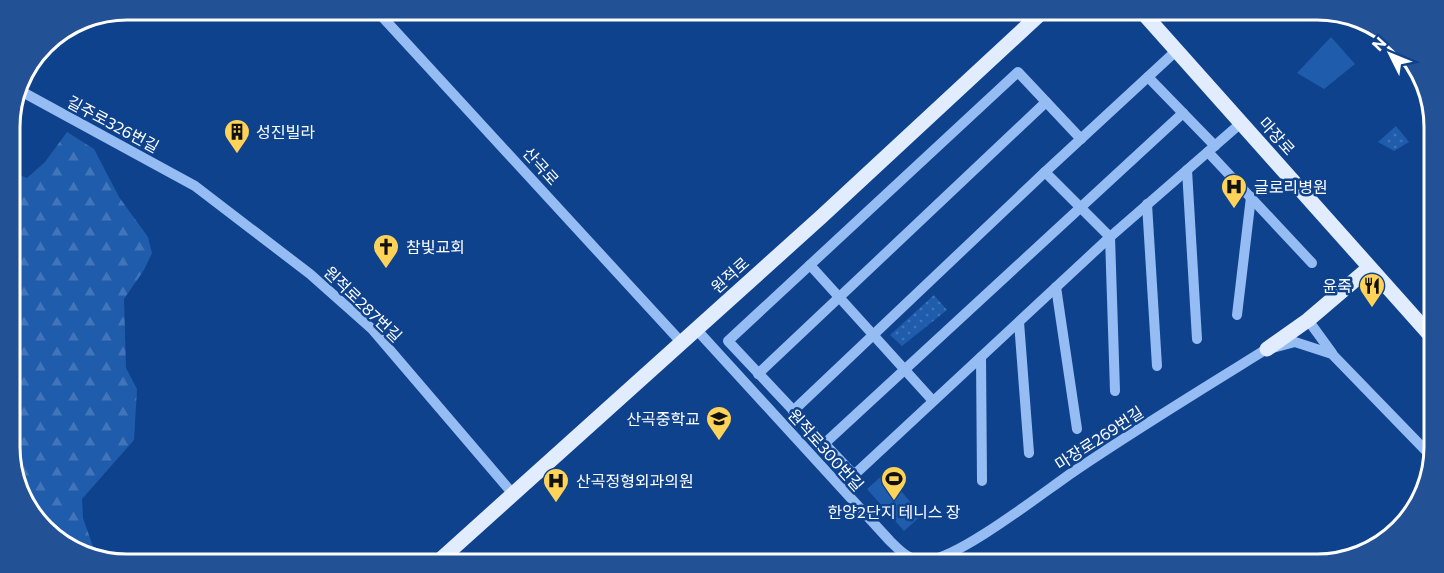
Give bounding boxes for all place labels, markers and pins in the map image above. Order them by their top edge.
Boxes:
building icon: 성진빌라 [222,117,252,155]
place label: 성진빌라 [256,122,315,141]
hospital icon: 글로리병원 [1219,172,1249,210]
place label: 글로리병원 [1254,177,1328,196]
church icon: 참빛교회 [371,232,401,270]
place label: 참빛교회 [406,237,465,256]
restaurant icon: 윤죽 [1357,271,1387,309]
place label: 윤죽 [1323,276,1352,295]
school or university icon: 산곡중학교 [704,404,734,442]
place label: 산곡중학교 [626,409,700,428]
sports icon: 한양2단지 테니스 장 [879,464,909,502]
hospital icon: 산곡정형외과의원 [541,466,571,504]
place label: 산곡정형외과의원 [576,471,694,490]
place label: 한양2단지 테니스 장 [828,502,961,521]

